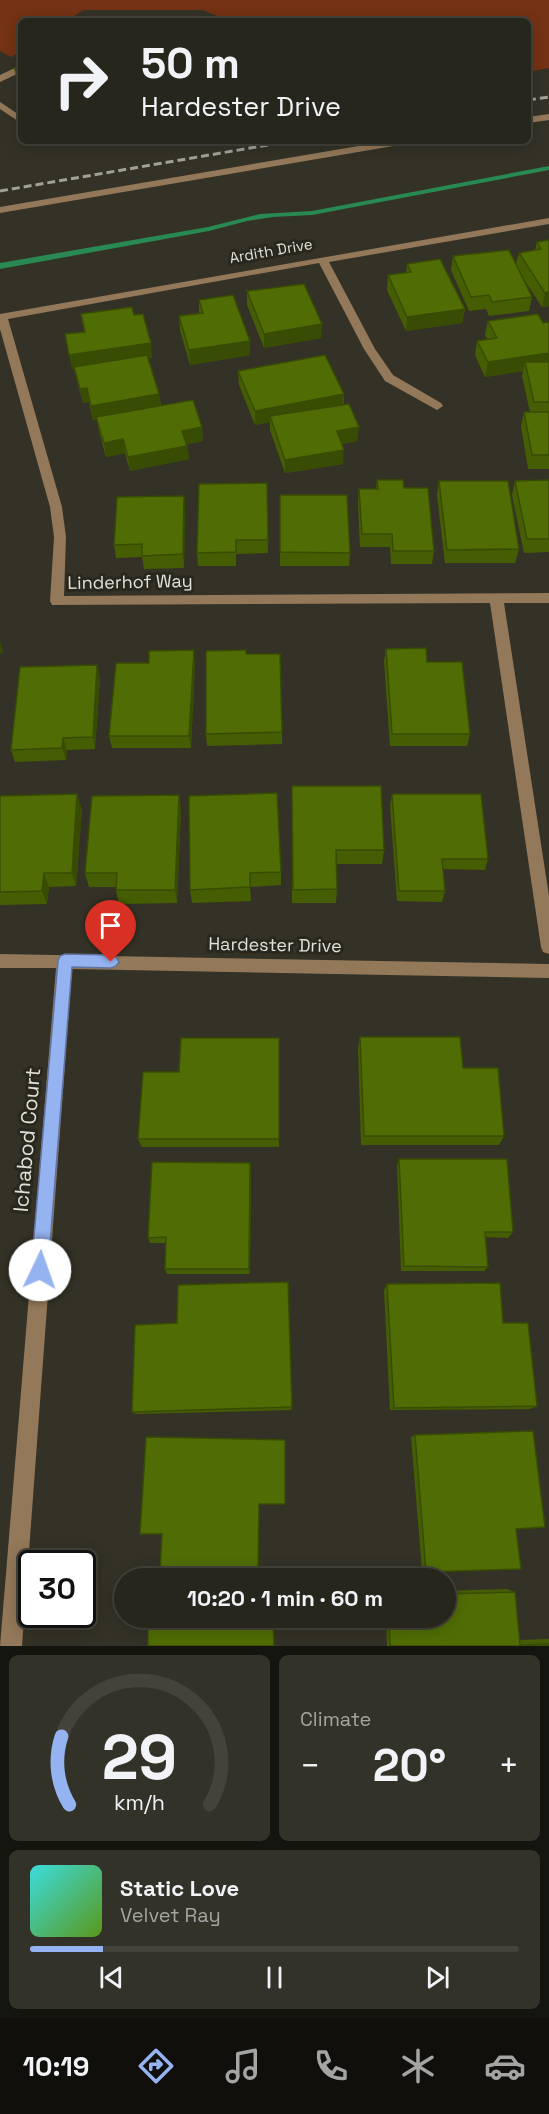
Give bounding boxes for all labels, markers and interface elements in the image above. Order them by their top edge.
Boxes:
text: 50 m [141,37,240,90]
icon: right [42,42,120,120]
text: Hardester Drive [141,89,341,124]
street label: Ardith Drive [228,234,314,267]
street label: Linderhof Way [67,569,193,594]
pin [85,900,136,962]
icon: arrive [94,909,127,942]
street label: Hardester Drive [208,932,342,957]
street label: Ichabod Court [7,1067,46,1213]
position arrow [8,1238,72,1302]
speed limit sign: 30 [18,1550,96,1628]
text: 10:20 · 1 min · 60 m [187,1584,383,1612]
text: Climate [300,1706,371,1732]
text: 29 [102,1718,177,1797]
text: 20° [373,1737,446,1794]
text: − [300,1745,320,1787]
text: + [499,1745,519,1787]
text: km/h [114,1789,165,1816]
text: Static Love [120,1874,239,1902]
text: Velvet Ray [120,1902,221,1928]
icon: previous [95,1961,128,1994]
icon: pause [258,1961,291,1994]
icon: next [421,1961,454,1994]
icon: directions [135,2045,177,2087]
icon: music [222,2045,264,2087]
icon: phone [310,2045,352,2087]
icon: climate [397,2045,439,2087]
icon: car [484,2045,526,2087]
text: 10:19 [23,2049,89,2084]

